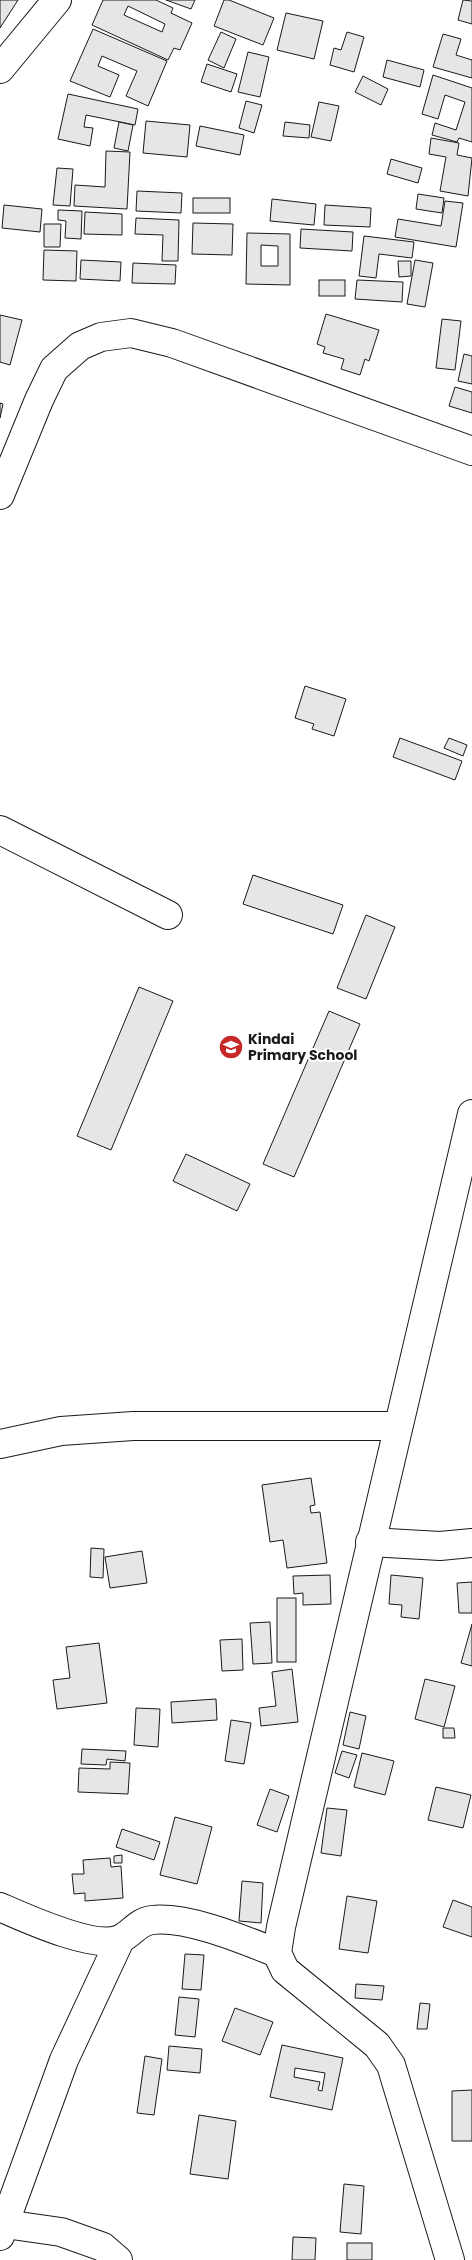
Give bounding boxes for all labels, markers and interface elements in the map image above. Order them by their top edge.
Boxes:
place label: Kindai Primary School [248,1029,357,1065]
school or university icon: Kindai Primary School [218,1034,244,1060]

